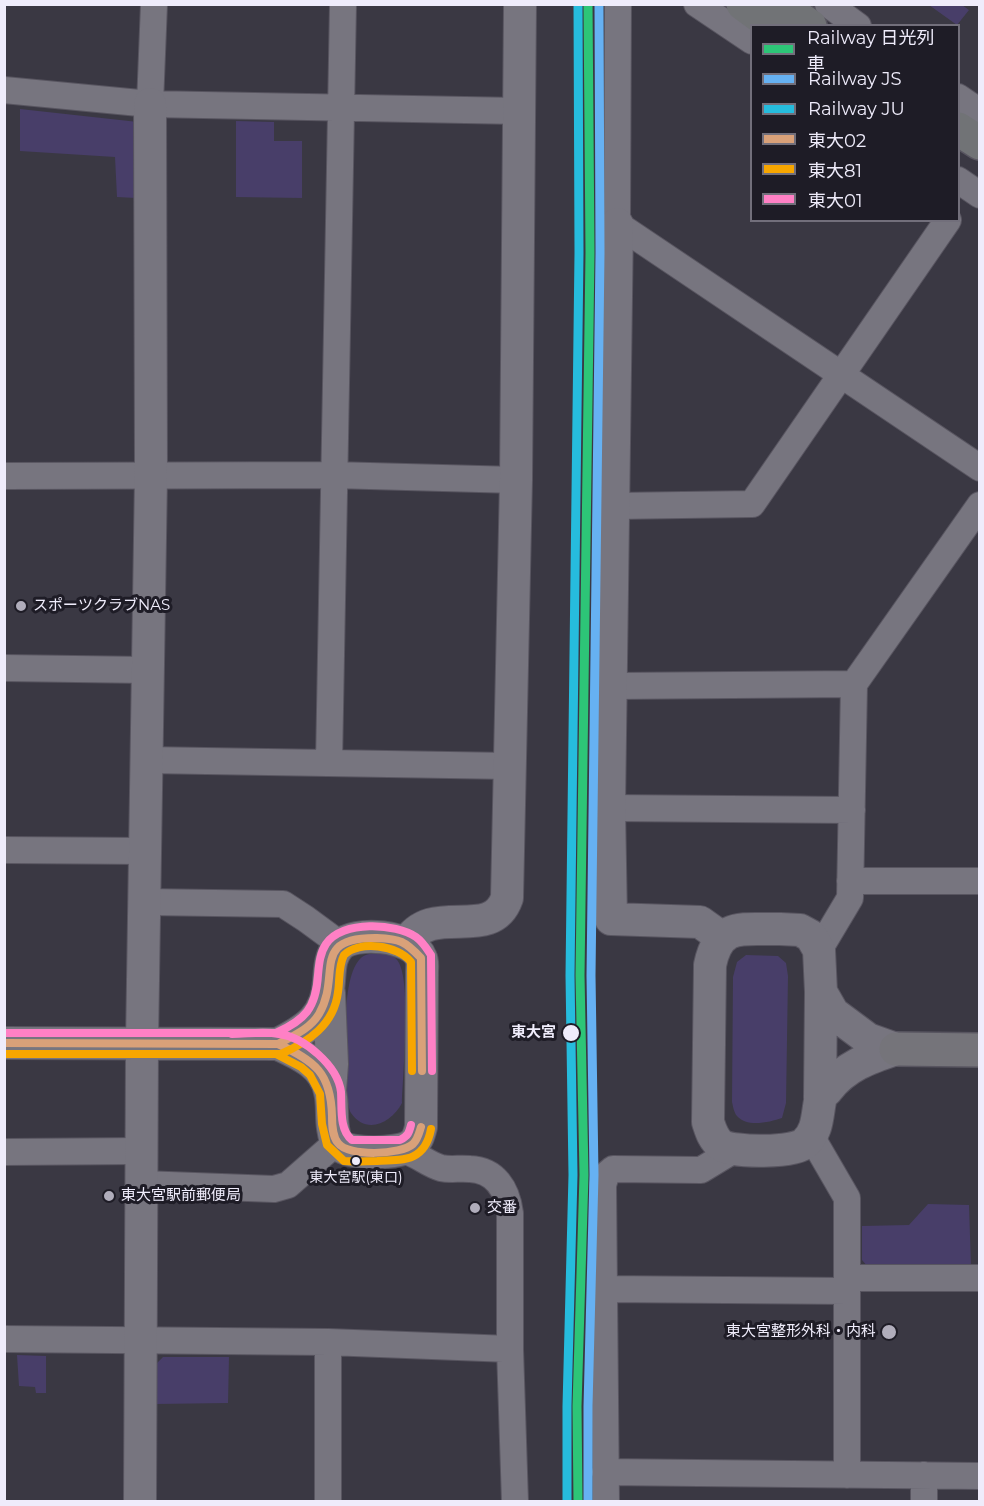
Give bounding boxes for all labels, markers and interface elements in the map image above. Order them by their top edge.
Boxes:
legend [750,24,960,222]
text: Railway 日光列車 [807,27,935,75]
text: Railway JS [808,68,902,90]
text: Railway JU [808,98,905,120]
text: 東大02 [808,130,866,152]
text: 東大81 [808,160,862,182]
text: 東大01 [808,190,862,212]
place label: スポーツクラブNAS [33,597,170,615]
marker: スポーツクラブNAS [14,599,28,613]
marker: 東大宮 [561,1023,581,1043]
place label: 東大宮 [511,1024,556,1042]
marker: 東大宮駅(東口) [350,1155,362,1167]
place label: 東大宮駅(東口) [309,1170,403,1186]
place label: 東大宮駅前郵便局 [121,1187,241,1205]
marker: 東大宮駅前郵便局 [102,1189,116,1203]
place label: 交番 [487,1199,517,1217]
marker: 交番 [468,1201,482,1215]
place label: 東大宮整形外科・内科 [726,1323,876,1341]
marker: 東大宮整形外科・内科 [880,1323,898,1341]

